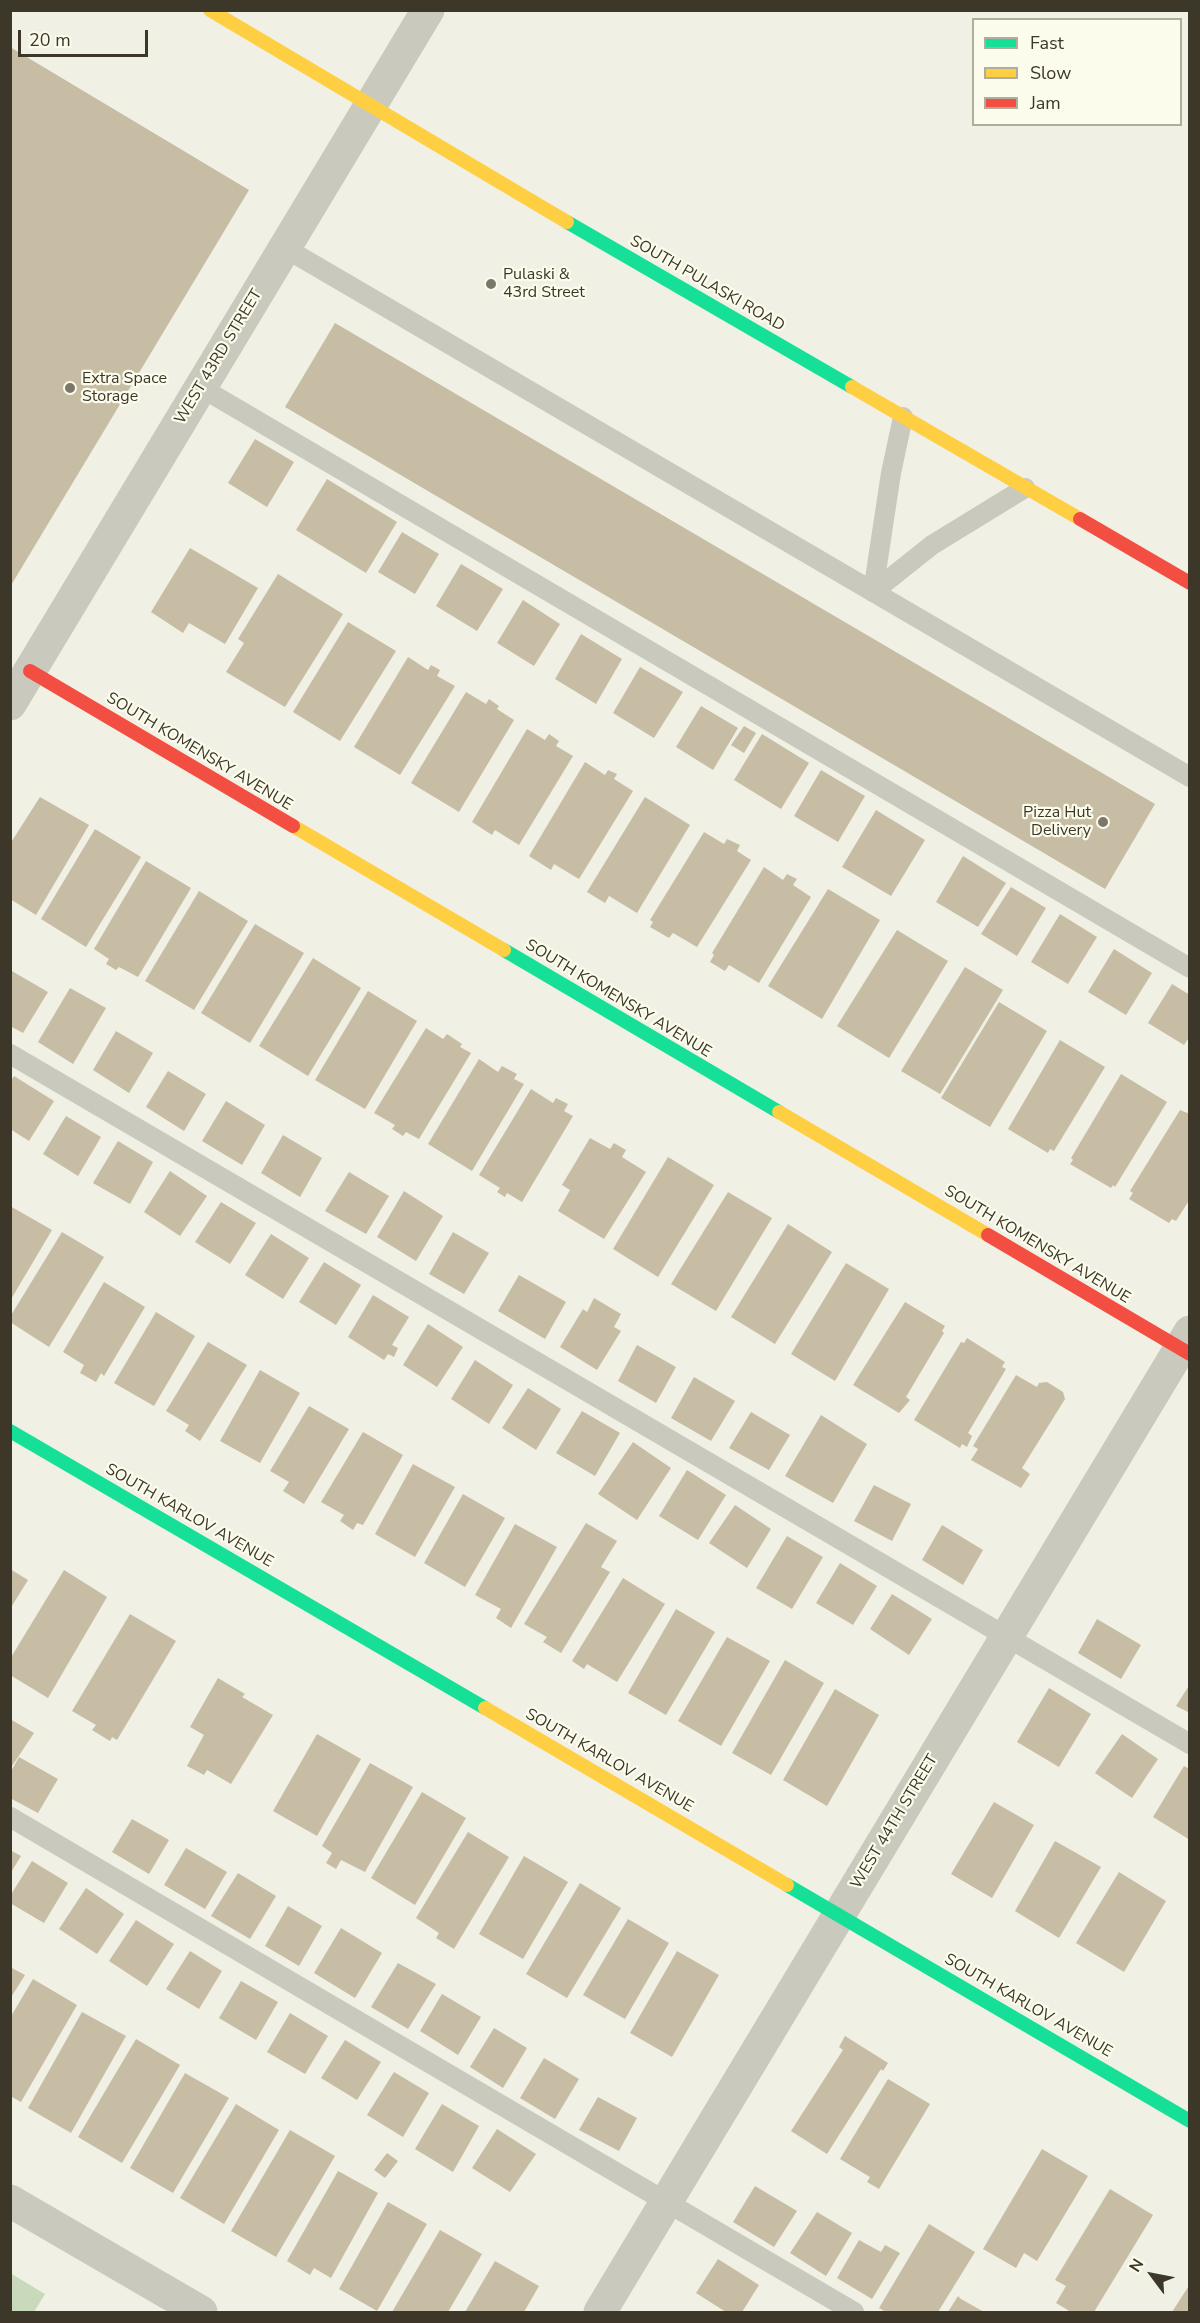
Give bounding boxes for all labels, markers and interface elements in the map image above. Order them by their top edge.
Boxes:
scale bar [21,18,152,56]
legend [972,18,1182,126]
text: 20 m [29,28,71,52]
text: Fast [1030,31,1064,55]
text: Slow [1030,61,1071,85]
text: Jam [1030,91,1061,115]
street label: SOUTH PULASKI ROAD [626,232,788,336]
place label: Pulaski & 43rd Street [503,265,585,303]
marker: Pulaski & 43rd Street [484,277,498,291]
street label: WEST 43RD STREET [171,286,267,428]
place label: Extra Space Storage [82,369,167,407]
marker: Extra Space Storage [63,381,77,395]
street label: SOUTH KOMENSKY AVENUE [103,689,295,815]
place label: Pizza Hut Delivery [1023,803,1091,841]
marker: Pizza Hut Delivery [1096,815,1110,829]
street label: SOUTH KOMENSKY AVENUE [522,936,714,1062]
street label: SOUTH KOMENSKY AVENUE [941,1182,1133,1308]
street label: SOUTH KARLOV AVENUE [102,1460,276,1572]
street label: SOUTH KARLOV AVENUE [522,1705,696,1817]
street label: WEST 44TH STREET [847,1751,943,1893]
street label: SOUTH KARLOV AVENUE [941,1950,1115,2062]
north arrow [1122,2245,1182,2305]
text: N [1124,2255,1149,2276]

